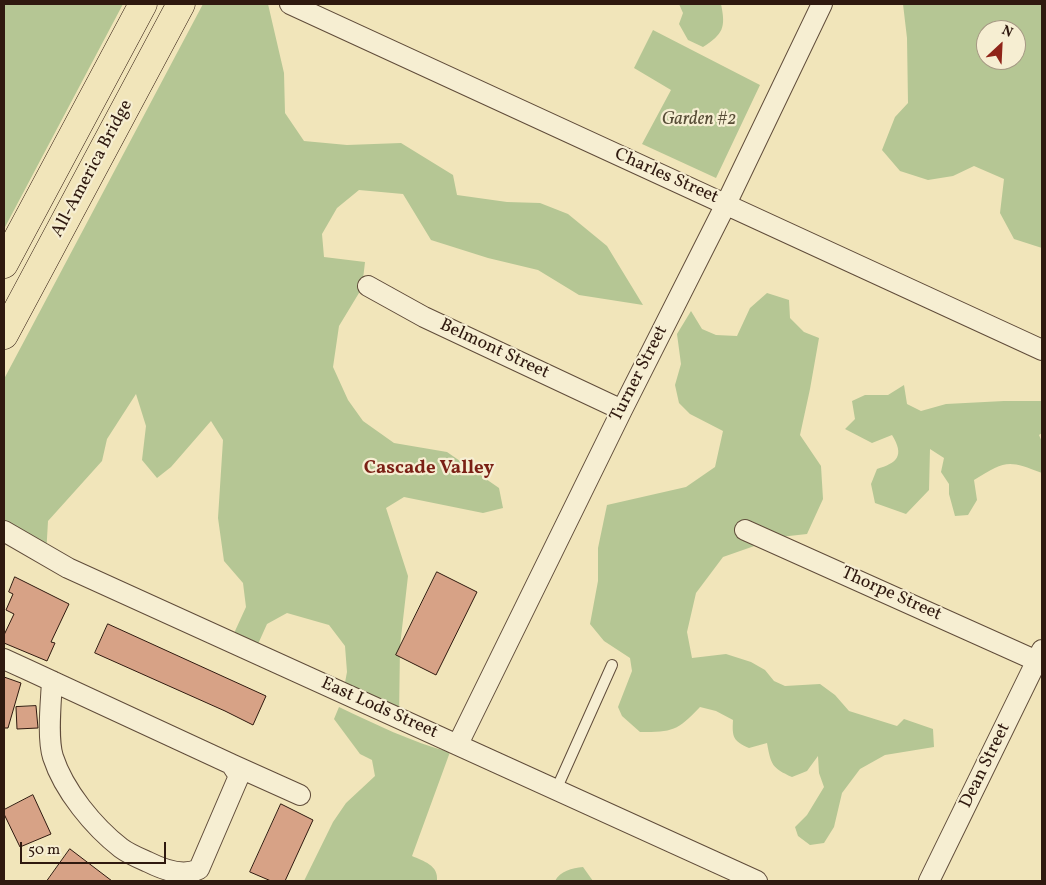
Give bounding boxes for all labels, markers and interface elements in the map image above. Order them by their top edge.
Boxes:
north arrow [976,20,1026,70]
text: N [998,21,1016,43]
street label: All-America Bridge [48,97,138,241]
park label: Garden #2 [662,110,736,132]
street label: Charles Street [611,144,721,210]
street label: Belmont Street [436,315,552,385]
street label: Turner Street [607,322,673,426]
district label: Cascade Valley [364,459,494,481]
street label: Thorpe Street [837,563,945,627]
street label: East Lods Street [317,674,441,744]
street label: Dean Street [956,720,1016,812]
scale bar [22,832,169,864]
text: 50 m [28,840,60,861]

